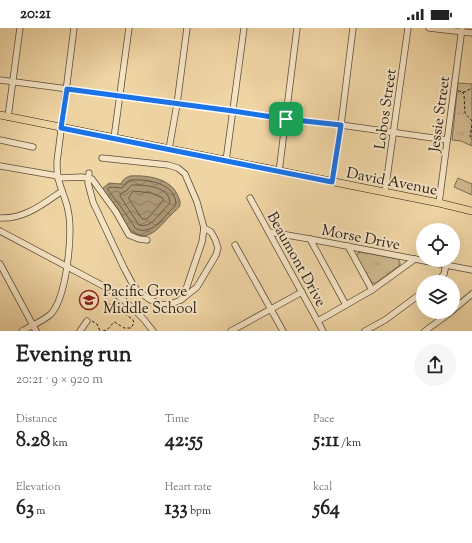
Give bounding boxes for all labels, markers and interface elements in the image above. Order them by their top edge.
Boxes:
text: 20:21 [20,4,51,25]
street label: Lobos Street [370,67,403,151]
street label: Jessie Street [425,75,456,154]
pin [269,102,303,136]
icon: arrive [275,108,297,130]
street label: David Avenue [344,163,439,202]
street label: Beaumont Drive [261,209,330,311]
street label: Morse Drive [320,221,402,256]
map controls [416,223,460,319]
button: locate [416,223,460,267]
button: layers [416,275,460,319]
place label: Pacific Grove Middle School [103,282,197,320]
school or university icon: Pacific Grove Middle School [78,289,100,311]
text: Evening run [16,340,132,372]
button: share [414,344,456,386]
text: 20:21 · 9 × 920 m [16,371,103,389]
text: Distance [16,411,57,427]
text: Time [165,411,189,427]
text: Pace [313,411,334,427]
text: 8.28 [16,427,50,456]
text: 42:55 [165,427,203,456]
text: 5:11 [313,427,339,456]
text: km [50,435,68,451]
text: /km [339,435,361,451]
text: Elevation [16,479,61,495]
text: Heart rate [165,479,212,495]
text: kcal [313,479,332,495]
text: 63 [16,495,34,524]
text: 133 [165,495,188,524]
text: 564 [313,495,340,524]
text: m [34,503,45,519]
text: bpm [188,503,211,519]

